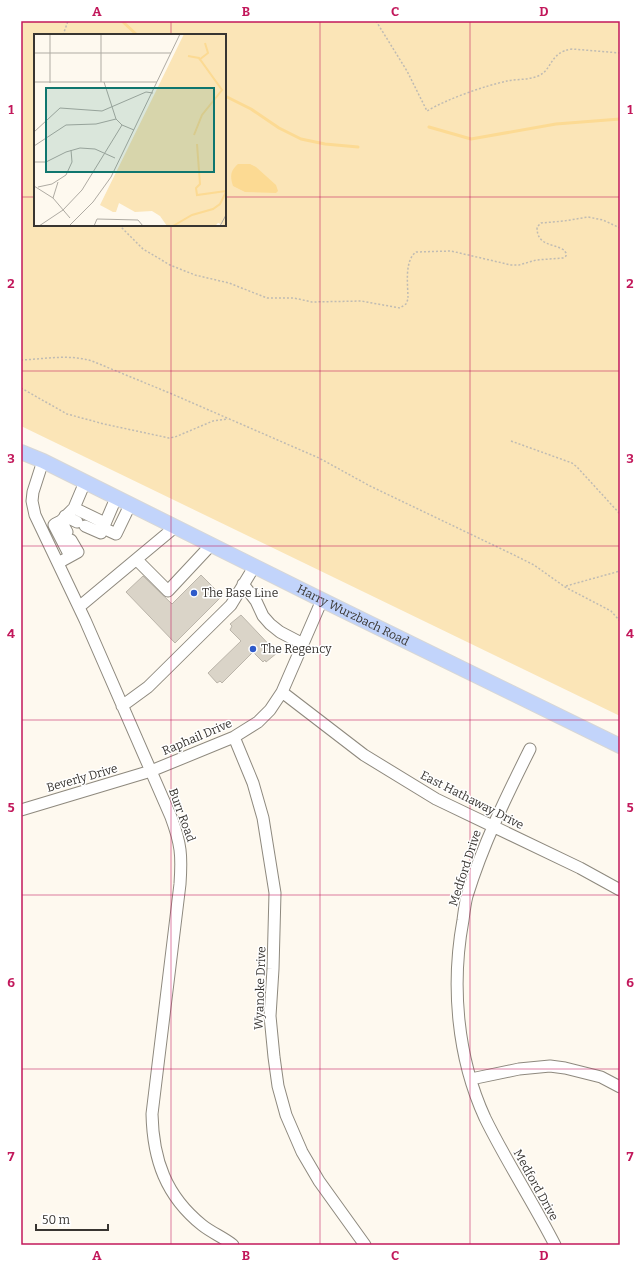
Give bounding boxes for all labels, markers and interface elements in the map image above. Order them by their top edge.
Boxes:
text: A [92,4,102,19]
text: B [242,4,250,19]
text: C [391,4,399,19]
text: D [539,4,549,19]
inset map [34,34,226,226]
text: 1 [8,102,14,117]
text: 1 [627,102,633,117]
text: 2 [7,276,15,291]
text: 2 [626,276,634,291]
text: 3 [7,451,15,466]
text: 3 [626,451,634,466]
street label: Harry Wurzbach Road [295,582,411,649]
place label: The Base Line [202,586,278,600]
marker: The Base Line [189,588,199,598]
text: 4 [7,626,15,641]
text: 4 [626,626,634,641]
place label: The Regency [261,642,332,656]
marker: The Regency [248,644,258,654]
street label: Raphail Drive [160,716,234,758]
street label: Beverly Drive [45,761,119,795]
street label: East Hathaway Drive [418,768,526,832]
street label: Burr Road [166,786,198,844]
text: 5 [7,800,15,815]
text: 5 [626,800,634,815]
street label: Medford Drive [446,828,484,908]
street label: Wyanoke Drive [252,946,268,1030]
text: 6 [7,975,15,990]
text: 6 [626,975,634,990]
street label: Medford Drive [511,1147,561,1223]
text: 7 [8,1149,15,1164]
text: 7 [627,1149,634,1164]
scale bar [36,1206,108,1232]
text: 50 m [42,1213,71,1227]
text: A [92,1248,102,1263]
text: B [242,1248,250,1263]
text: C [391,1248,399,1263]
text: D [539,1248,549,1263]

